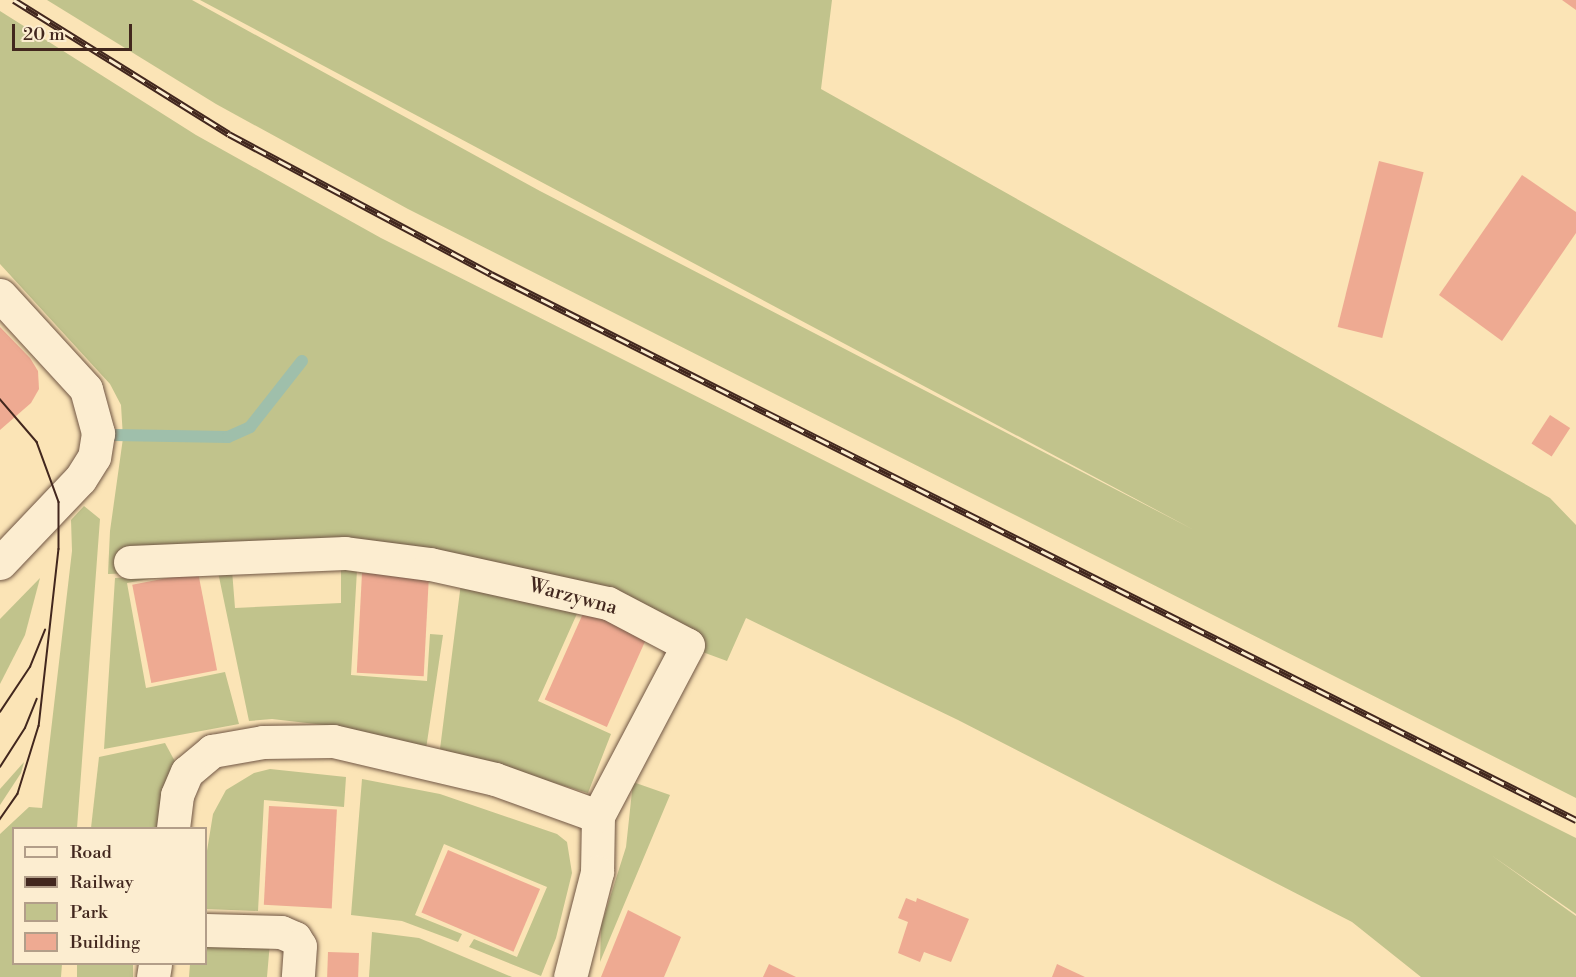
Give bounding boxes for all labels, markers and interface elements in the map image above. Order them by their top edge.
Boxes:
scale bar [15,12,135,50]
text: 20 m [23,23,65,46]
street label: Warzywna [526,574,620,620]
legend [12,827,207,965]
text: Road [70,841,112,864]
text: Railway [70,871,133,894]
text: Park [70,901,107,924]
text: Building [70,931,140,954]

